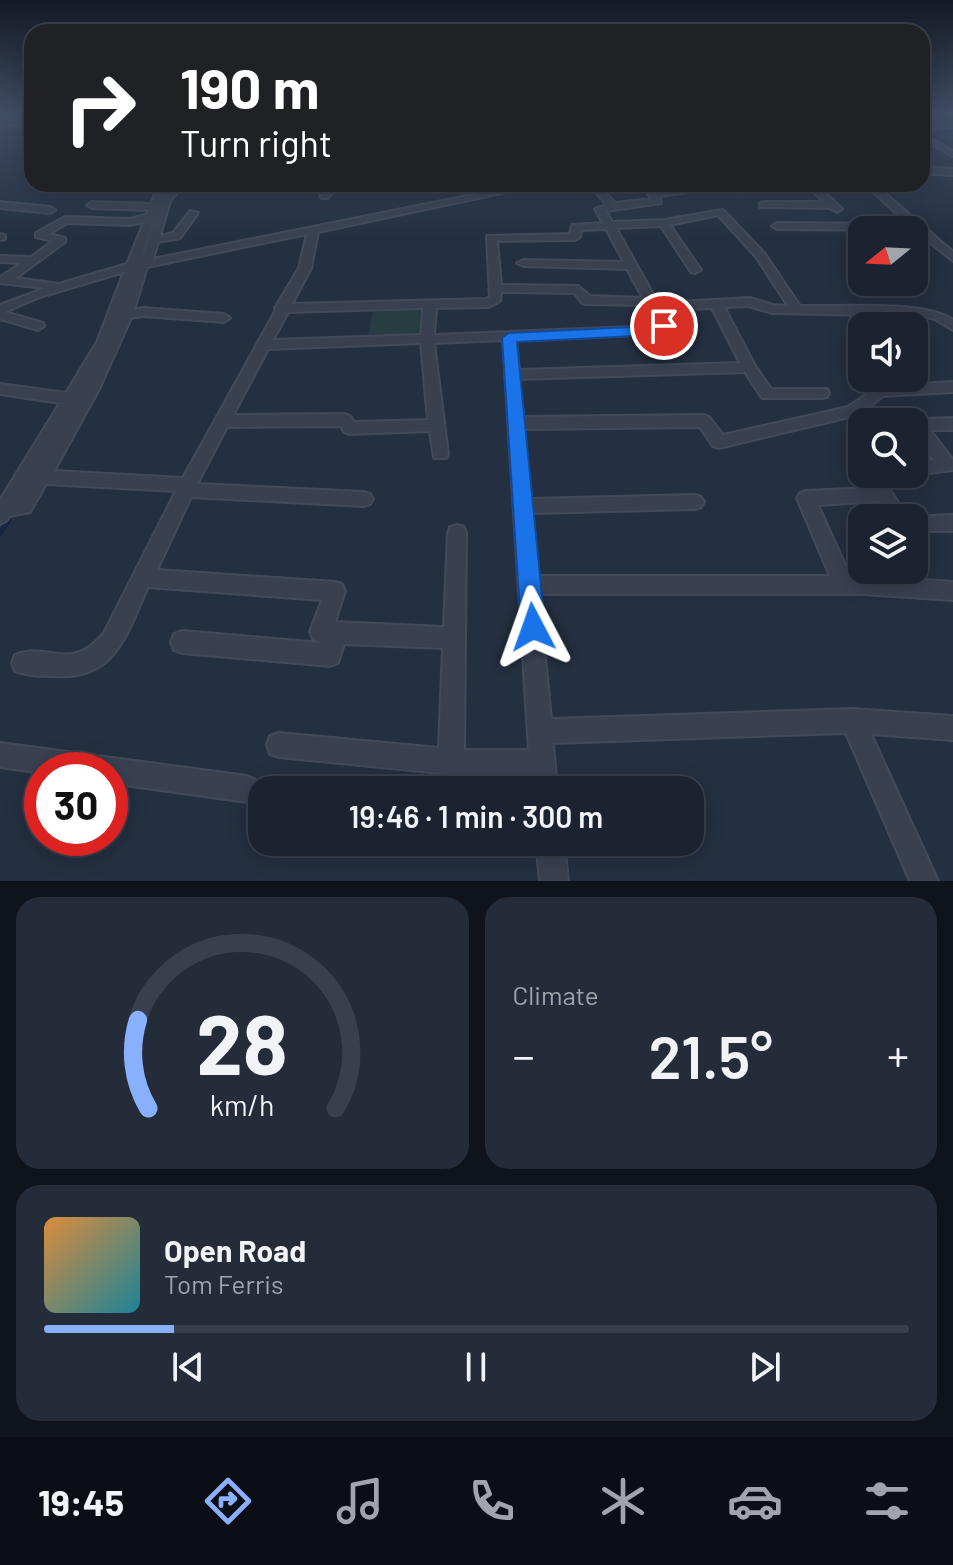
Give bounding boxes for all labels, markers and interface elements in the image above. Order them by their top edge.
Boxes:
text: 190 m [180,53,319,120]
icon: right [48,56,152,160]
text: Turn right [180,121,332,164]
north arrow [848,216,928,296]
map controls [848,216,928,584]
pin [630,292,698,360]
icon: arrive [642,304,686,348]
button: sound [848,312,928,392]
button: search [848,408,928,488]
button: layers [848,504,928,584]
position arrow [491,585,575,669]
speed limit sign: 30 [24,752,128,856]
text: 19:46 · 1 min · 300 m [349,798,603,834]
text: Climate [513,979,599,1010]
text: 28 [196,992,288,1092]
text: 21.5° [648,1019,773,1091]
text: − [513,1028,535,1081]
text: + [887,1028,909,1081]
text: km/h [210,1087,275,1122]
text: Open Road [164,1232,306,1268]
text: Tom Ferris [164,1268,284,1299]
icon: previous [166,1345,210,1389]
icon: pause [454,1345,498,1389]
icon: next [743,1345,787,1389]
icon: directions [200,1473,256,1529]
icon: music [332,1473,388,1529]
icon: phone [464,1473,520,1529]
icon: climate [595,1473,651,1529]
icon: car [727,1473,783,1529]
icon: filters [859,1473,915,1529]
text: 19:45 [38,1480,124,1523]

